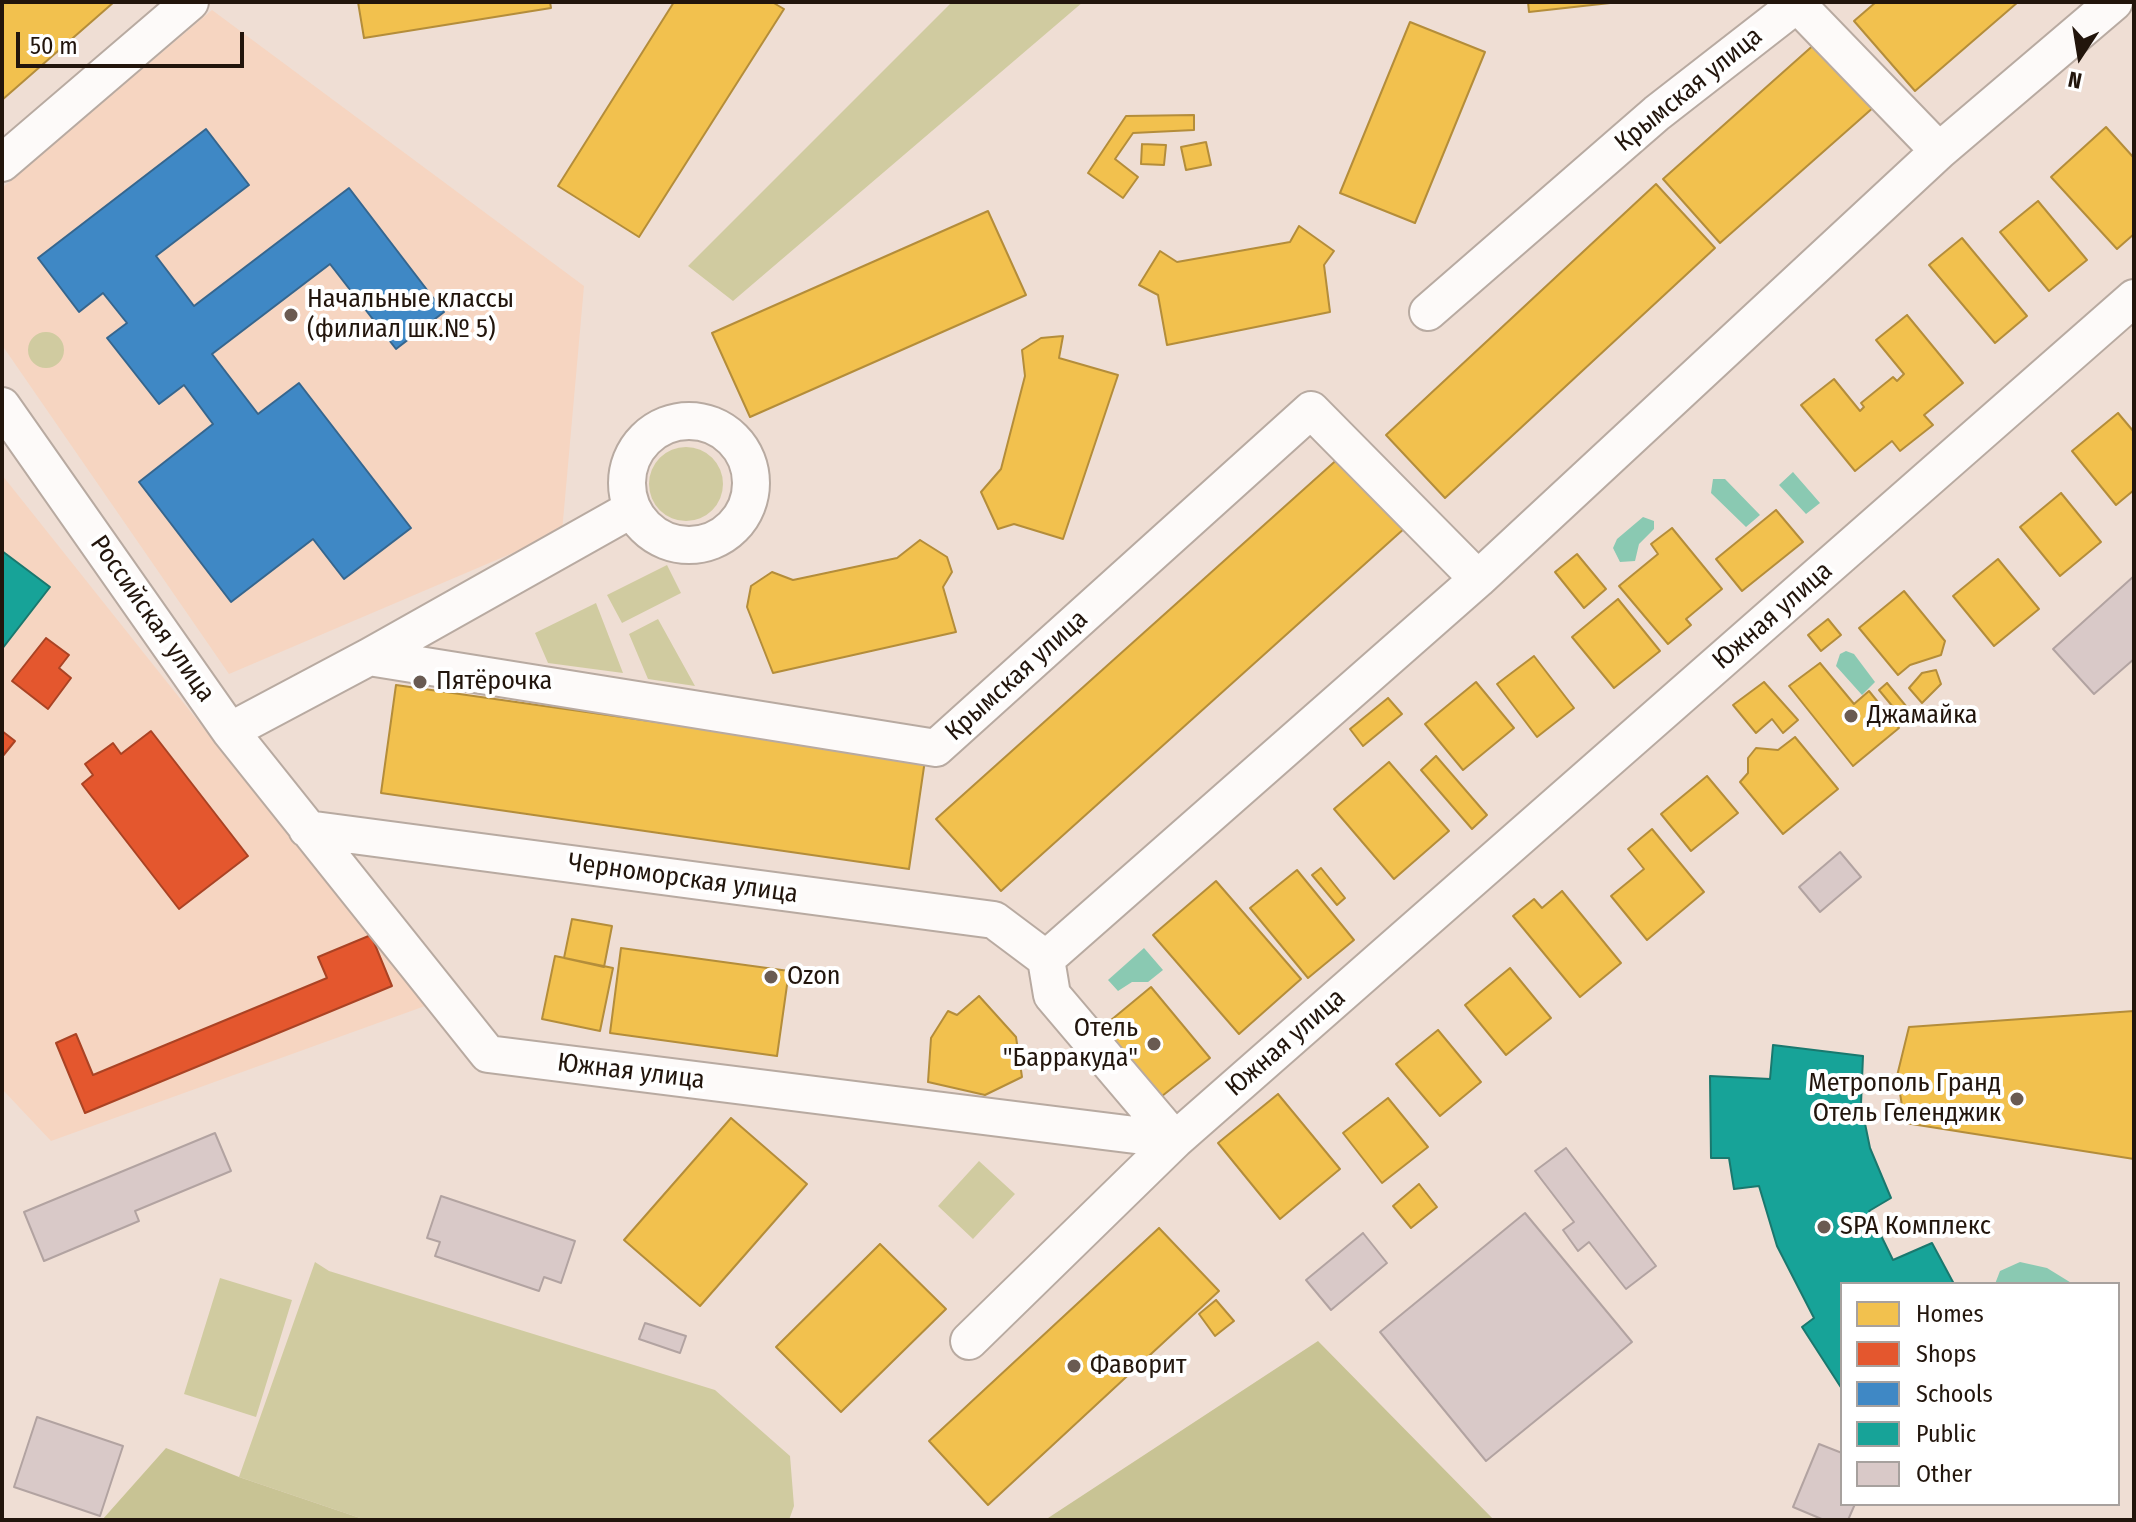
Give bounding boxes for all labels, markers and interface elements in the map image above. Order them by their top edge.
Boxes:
scale bar [20,16,248,66]
north arrow [2040,16,2120,96]
street label: Крымская улица [1609,21,1769,159]
text: 50 m [30,32,78,60]
text: N [2066,65,2084,95]
place label: Начальные классы (филиал шк.№ 5) [307,284,514,346]
marker: Начальные классы (филиал шк.№ 5) [282,306,300,324]
street label: Российская улица [83,530,221,708]
street label: Южная улица [1707,556,1839,676]
street label: Крымская улица [939,604,1095,748]
place label: Пятёрочка [436,666,552,698]
marker: Пятёрочка [411,673,429,691]
place label: Джамайка [1867,700,1977,732]
marker: Джамайка [1842,707,1860,725]
street label: Черноморская улица [566,847,800,911]
place label: Ozon [787,961,841,993]
marker: Ozon [762,968,780,986]
street label: Южная улица [1220,983,1352,1103]
place label: Отель "Барракуда" [1003,1013,1138,1074]
marker: Отель "Барракуда" [1145,1035,1163,1053]
street label: Южная улица [555,1047,707,1097]
place label: Метрополь Гранд Отель Геленджик [1808,1068,2001,1130]
marker: Метрополь Гранд Отель Геленджик [2008,1090,2026,1108]
place label: SPA Комплекс [1840,1211,1991,1243]
marker: SPA Комплекс [1815,1218,1833,1236]
legend [1840,1282,2120,1506]
text: Homes [1916,1300,1984,1328]
text: Shops [1916,1340,1976,1368]
place label: Фаворит [1090,1350,1187,1382]
marker: Фаворит [1065,1357,1083,1375]
text: Schools [1916,1380,1993,1408]
text: Public [1916,1420,1976,1448]
text: Other [1916,1460,1972,1488]

